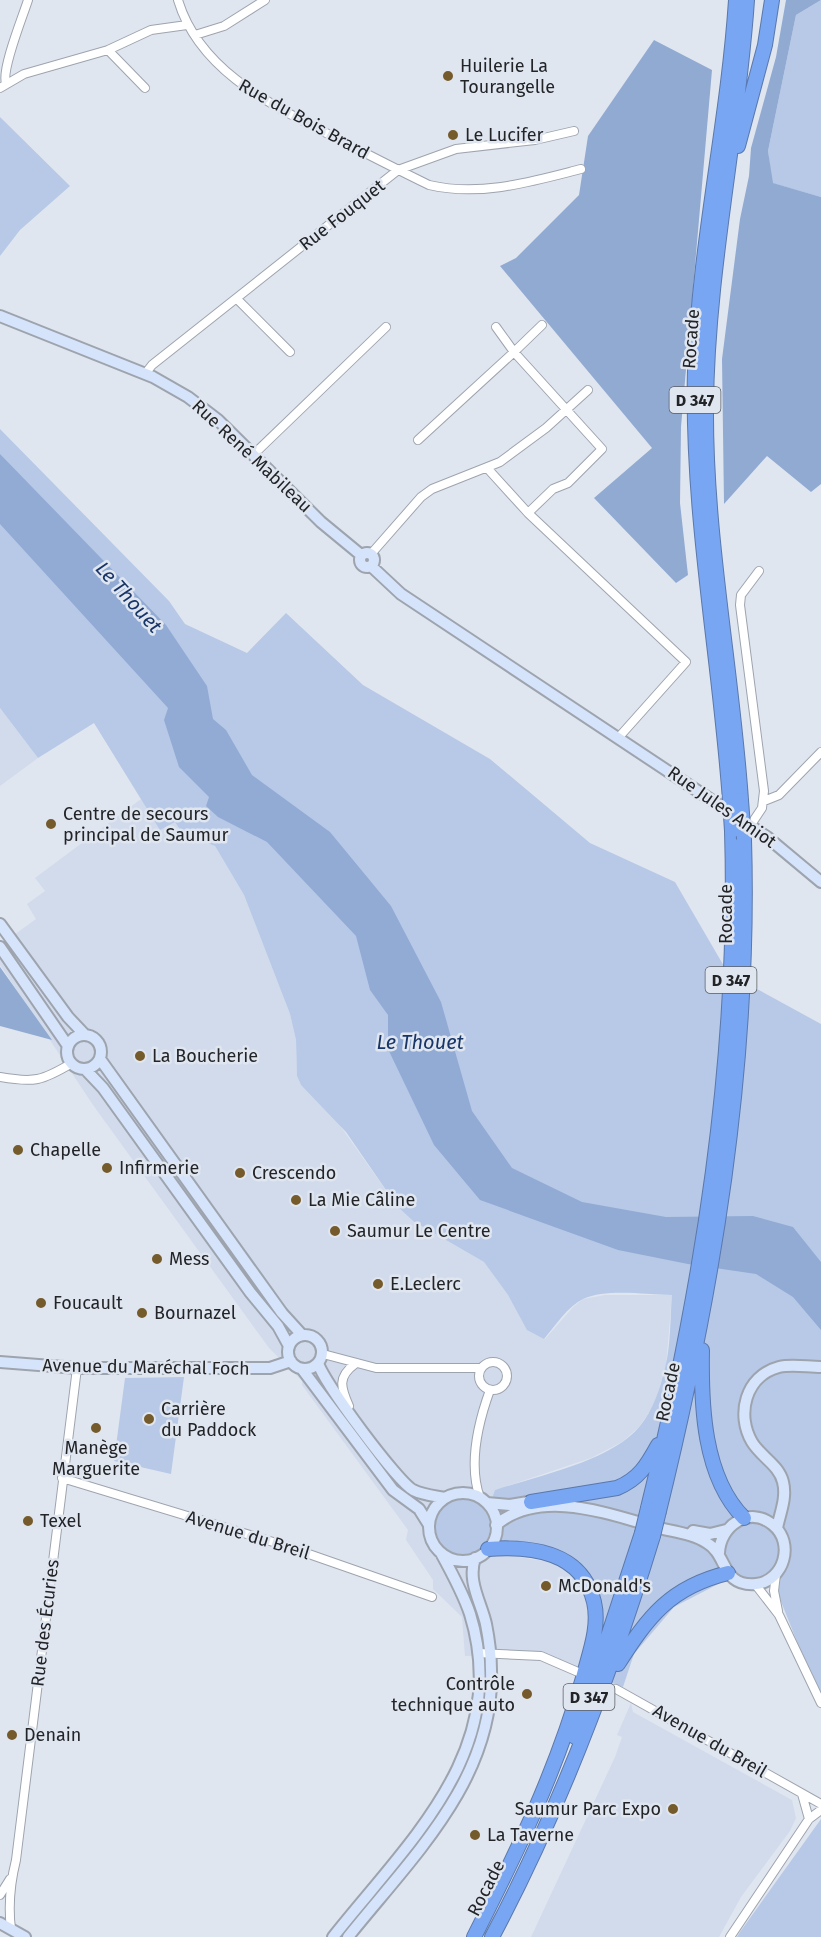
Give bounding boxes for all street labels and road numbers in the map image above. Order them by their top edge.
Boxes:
street label: Rue du Bois Brard [235,74,373,164]
street label: Rue Fouquet [295,174,390,255]
street label: Rocade [678,308,704,370]
road number: D 347 [670,387,720,413]
street label: Rue René Mabileau [187,395,317,517]
street label: Rue Jules Amiot [663,761,781,853]
street label: Rocade [715,884,737,944]
road number: D 347 [706,967,756,993]
street label: Avenue du Maréchal Foch [42,1354,250,1380]
street label: Rocade [651,1360,685,1424]
street label: Avenue du Breil [184,1506,312,1564]
street label: Rue des Écuries [25,1558,64,1688]
road number: D 347 [564,1684,614,1710]
street label: Avenue du Breil [649,1699,771,1783]
street label: Rocade [463,1856,509,1920]

